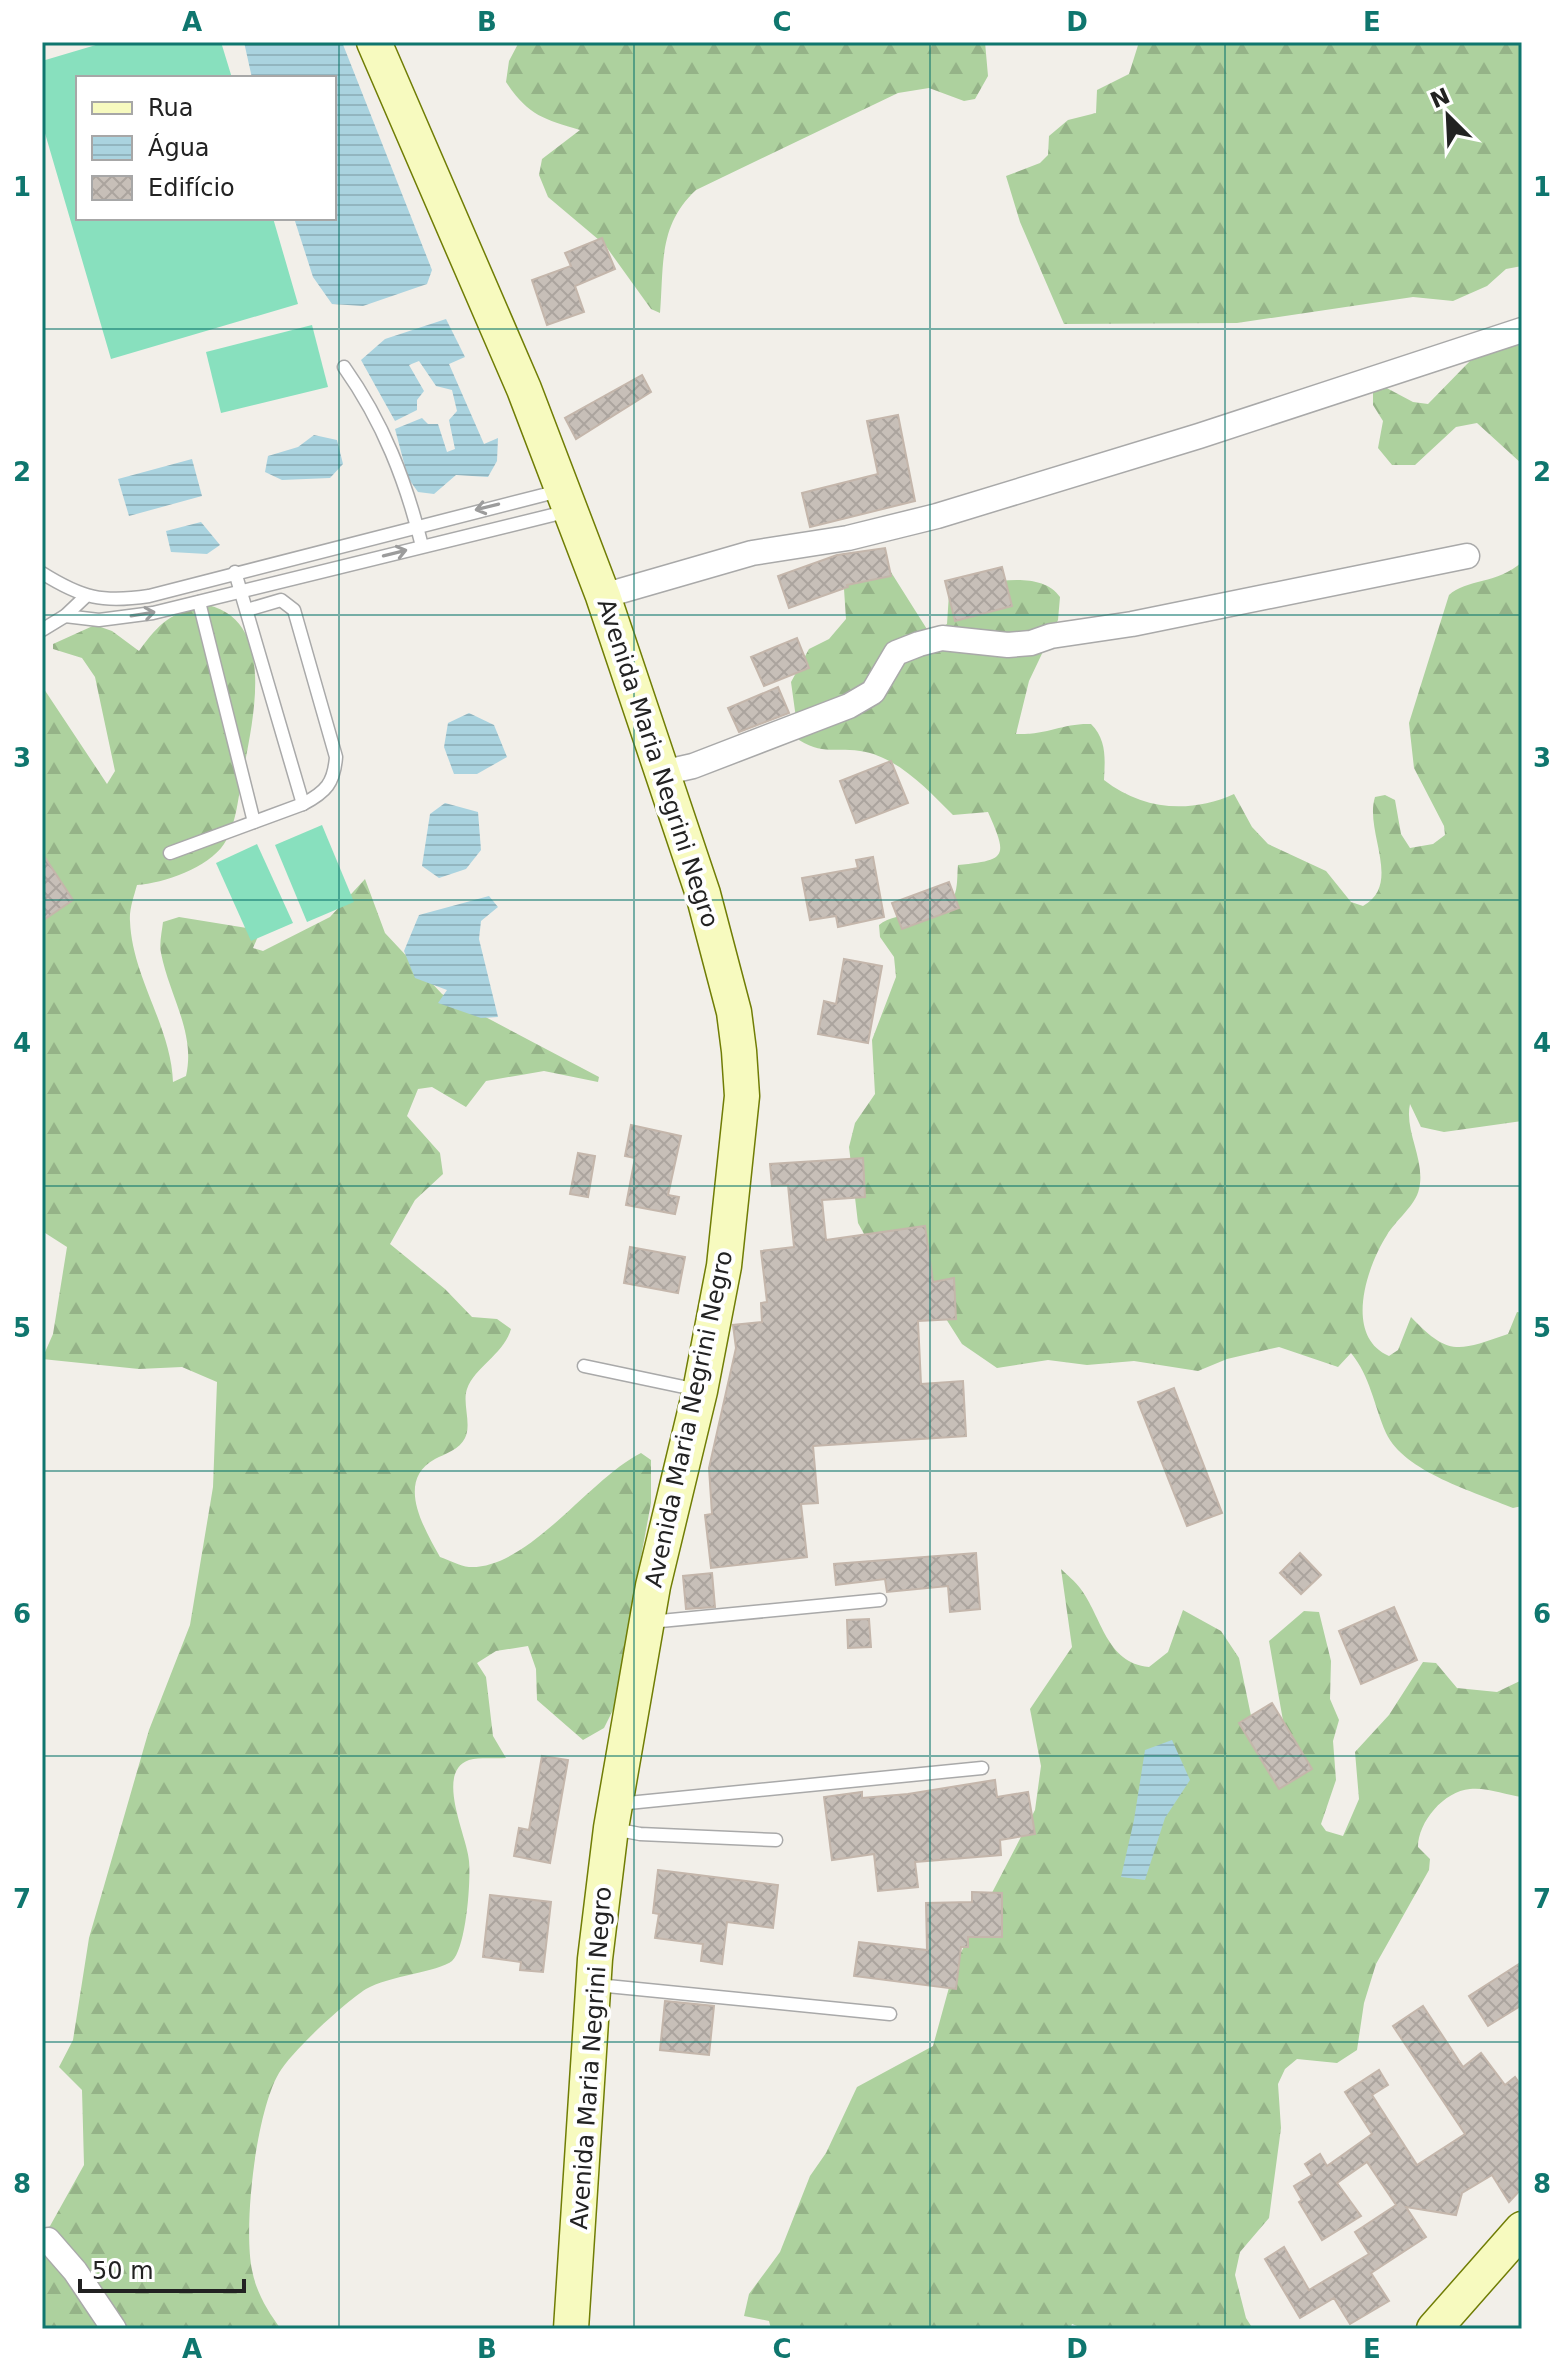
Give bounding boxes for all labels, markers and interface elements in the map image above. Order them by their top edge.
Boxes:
text: A [182,7,202,37]
text: B [477,7,497,37]
text: C [772,7,792,37]
text: D [1066,7,1088,37]
text: E [1363,7,1381,37]
legend [76,76,336,220]
north arrow [1408,76,1488,156]
text: N [1427,83,1454,113]
text: Rua [148,94,194,122]
text: Água [148,133,210,162]
text: 1 [13,172,31,202]
text: 1 [1533,172,1551,202]
text: Edifício [148,174,235,202]
text: 2 [13,457,31,487]
text: 2 [1533,457,1551,487]
one-way arrow [475,501,501,516]
one-way arrow [382,545,408,560]
street label: Avenida Maria Negrini Negro [592,595,724,931]
one-way arrow [130,606,155,621]
text: 3 [13,743,31,773]
text: 3 [1533,743,1551,773]
text: 4 [13,1028,31,1058]
text: 4 [1533,1028,1551,1058]
street label: Avenida Maria Negrini Negro [640,1248,738,1590]
text: 5 [13,1313,31,1343]
text: 5 [1533,1313,1551,1343]
text: 6 [13,1599,31,1629]
text: 6 [1533,1599,1551,1629]
text: 7 [13,1884,31,1914]
text: 7 [1533,1884,1551,1914]
street label: Avenida Maria Negrini Negro [565,1886,617,2230]
text: 8 [13,2169,31,2199]
text: 8 [1533,2169,1551,2199]
scale bar [80,2243,244,2293]
text: 50 m [92,2257,154,2285]
text: A [182,2334,202,2364]
text: B [477,2334,497,2364]
text: C [772,2334,792,2364]
text: D [1066,2334,1088,2364]
text: E [1363,2334,1381,2364]

